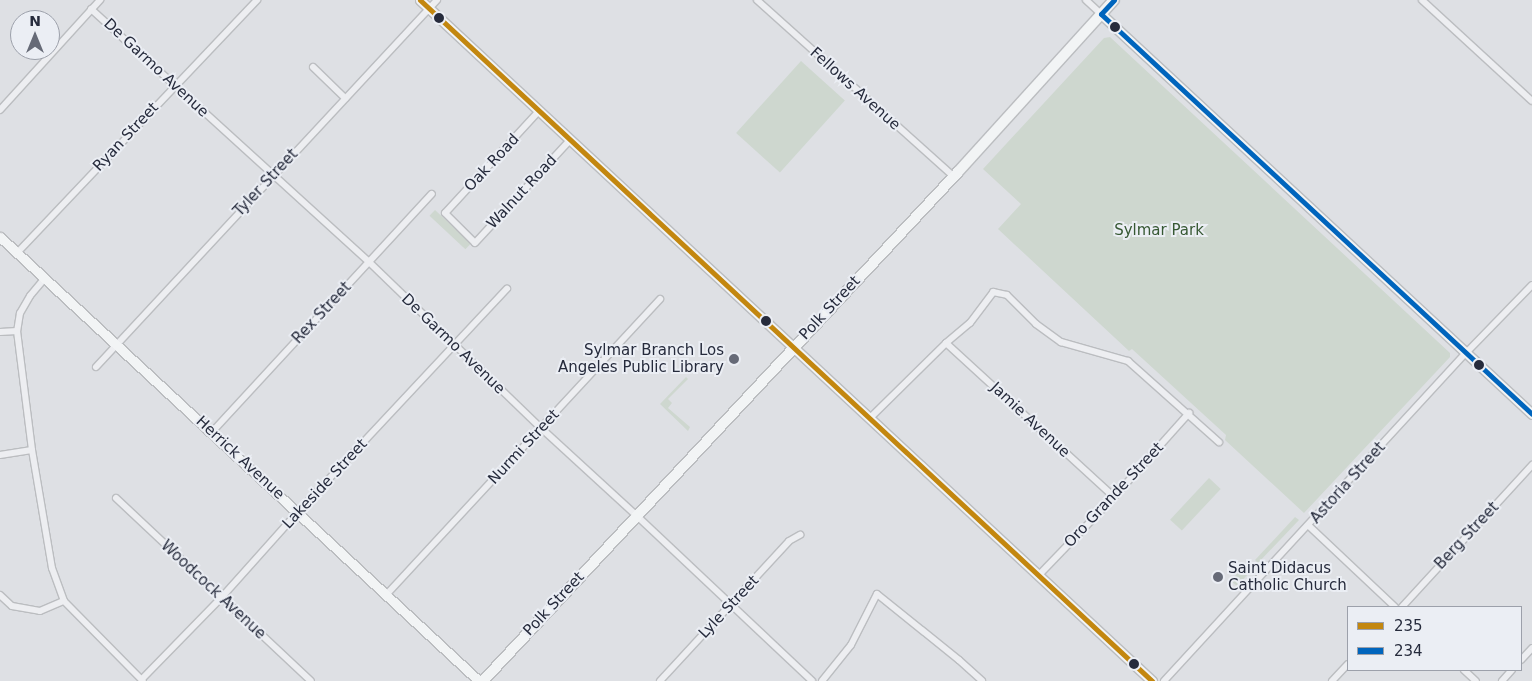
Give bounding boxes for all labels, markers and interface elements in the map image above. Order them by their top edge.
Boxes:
north arrow [10,10,60,60]
text: N [29,13,41,29]
unlabelled marker [434,13,444,23]
street label: De Garmo Avenue [100,15,212,121]
unlabelled marker [1110,22,1120,32]
street label: Fellows Avenue [806,44,904,134]
street label: Ryan Street [90,99,162,175]
street label: Oak Road [461,130,523,196]
street label: Tyler Street [230,146,302,220]
street label: Walnut Road [483,151,561,233]
park label: Sylmar Park [1114,222,1204,240]
street label: Polk Street [796,272,864,344]
street label: Rex Street [289,278,355,348]
street label: De Garmo Avenue [398,290,508,398]
unlabelled marker [761,316,771,326]
place label: Sylmar Branch Los Angeles Public Library [558,341,724,376]
marker: Sylmar Branch Los Angeles Public Library [728,353,740,365]
unlabelled marker [1474,360,1484,370]
street label: Jamie Avenue [987,379,1073,461]
street label: Nurmi Street [485,406,563,488]
street label: Herrick Avenue [192,412,288,504]
street label: Lakeside Street [279,435,371,533]
street label: Oro Grande Street [1061,439,1167,551]
street label: Astoria Street [1307,439,1389,527]
street label: Berg Street [1431,499,1503,573]
street label: Woodcock Avenue [157,537,269,643]
place label: Saint Didacus Catholic Church [1228,559,1347,594]
street label: Polk Street [520,568,588,640]
marker: Saint Didacus Catholic Church [1212,571,1224,583]
street label: Lyle Street [695,572,763,642]
legend [1347,606,1522,671]
text: 235 [1394,617,1423,635]
text: 234 [1394,642,1423,660]
unlabelled marker [1129,659,1139,669]

